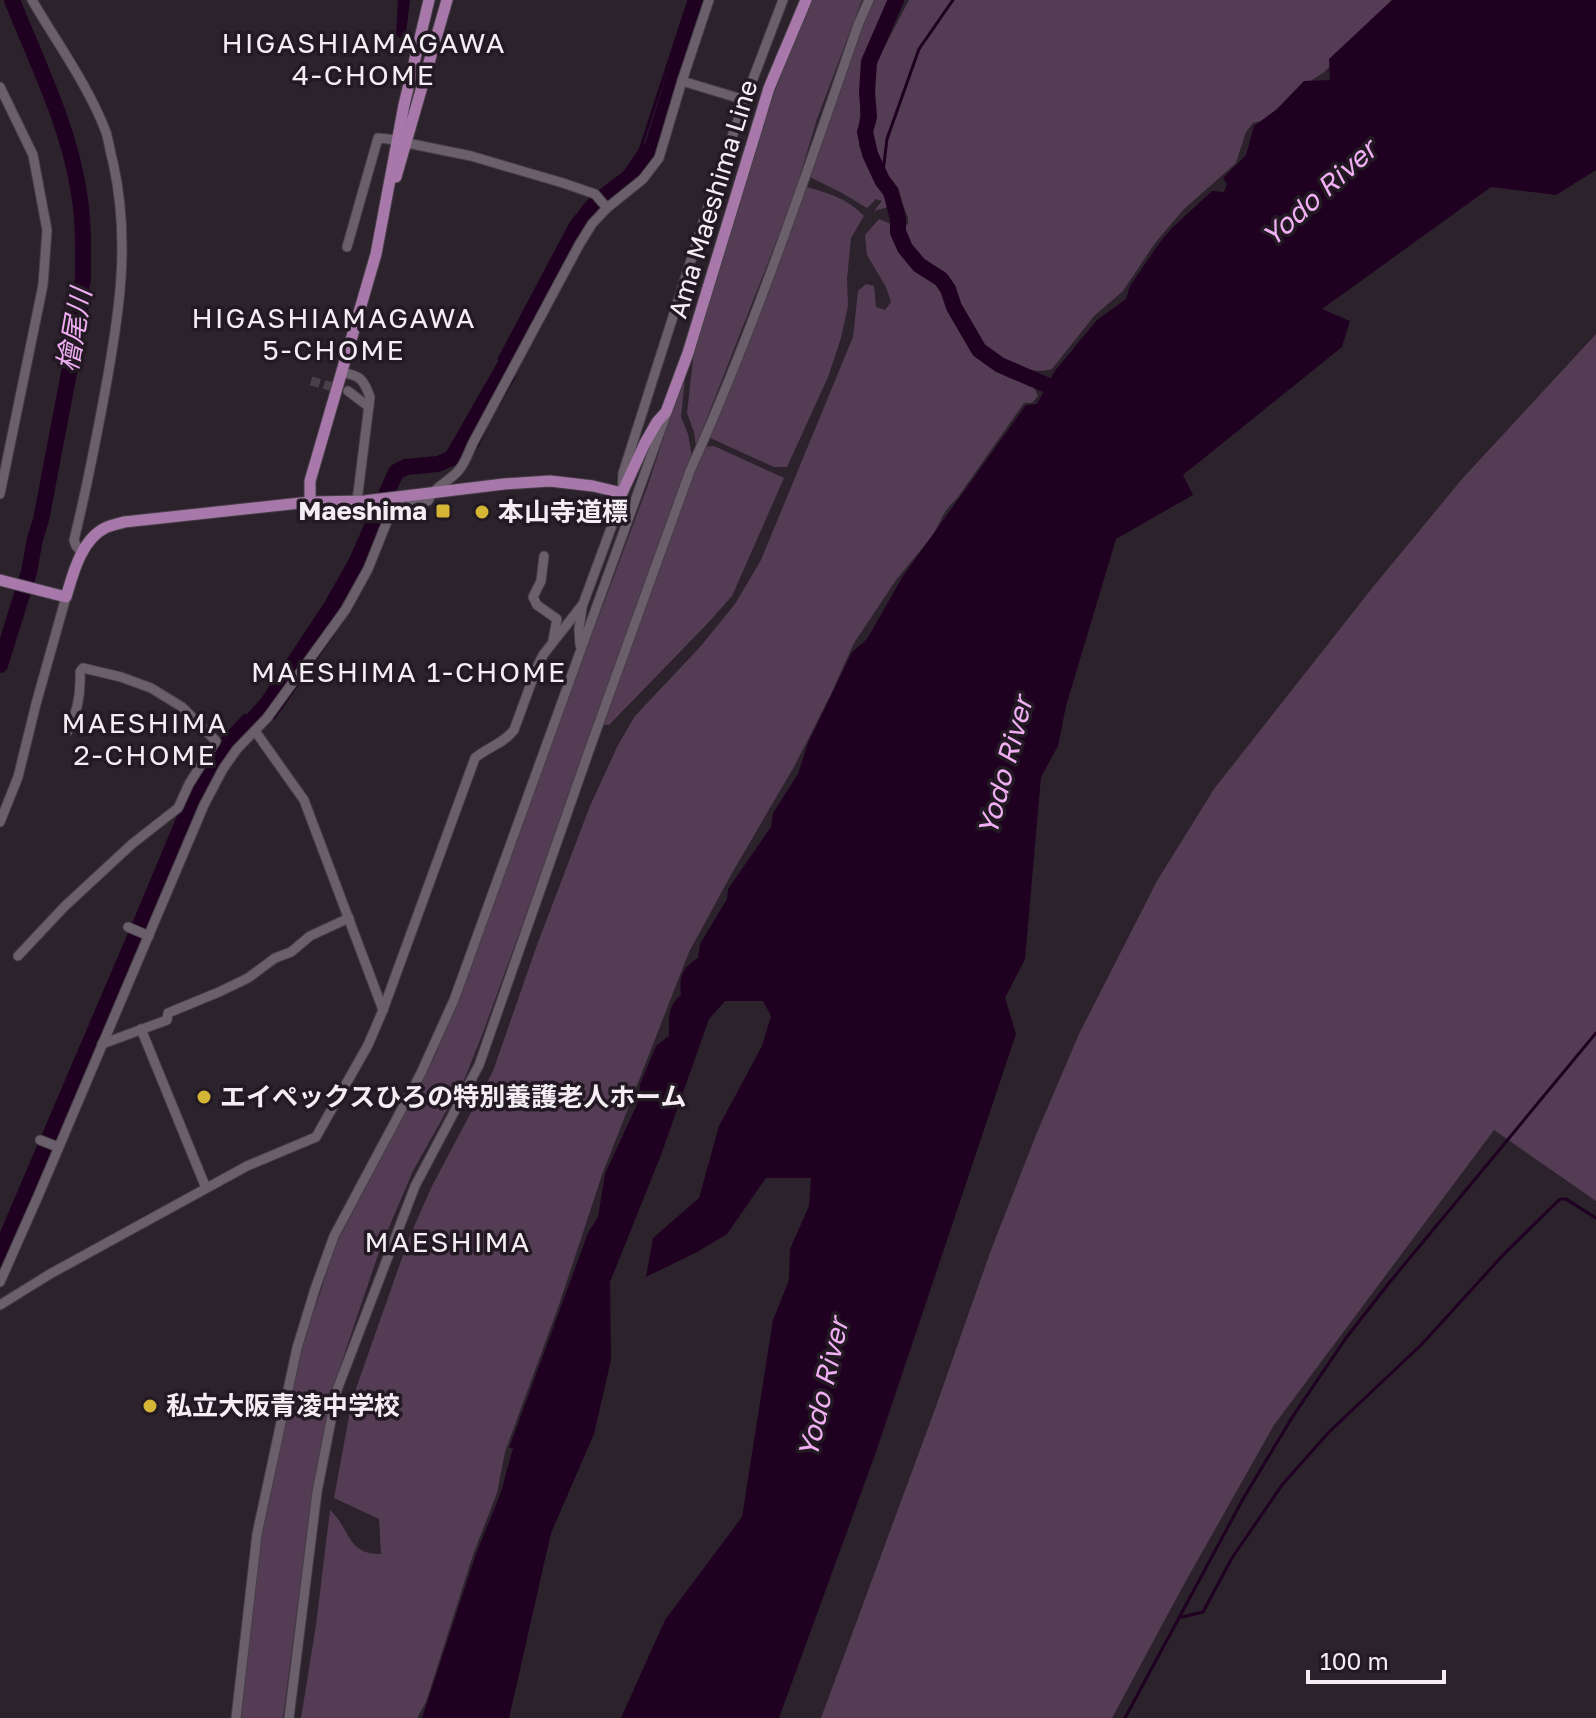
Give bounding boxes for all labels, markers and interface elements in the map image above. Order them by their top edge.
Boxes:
district label: HIGASHIAMAGAWA 4-CHOME [222,26,507,91]
street label: Ama Maeshima Line [662,76,764,322]
water label: Yodo River [1255,130,1386,253]
water label: 檜尾川 [50,283,98,374]
district label: HIGASHIAMAGAWA 5-CHOME [192,301,477,366]
place label: Maeshima [298,495,427,526]
place label: 本山寺道標 [498,496,628,527]
marker: Maeshima [434,502,452,520]
marker: 本山寺道標 [473,503,491,521]
district label: MAESHIMA 1-CHOME [251,655,567,688]
water label: Yodo River [970,689,1040,839]
district label: MAESHIMA 2-CHOME [62,706,228,771]
place label: エイぺックスひろの特別養護老人ホーム [220,1081,686,1112]
marker: エイぺックスひろの特別養護老人ホーム [195,1088,213,1106]
district label: MAESHIMA [365,1225,531,1258]
water label: Yodo River [790,1311,856,1461]
place label: 私立大阪青凌中学校 [166,1390,400,1421]
marker: 私立大阪青凌中学校 [141,1397,159,1415]
scale bar [1308,1634,1444,1684]
text: 100 m [1320,1646,1389,1675]

